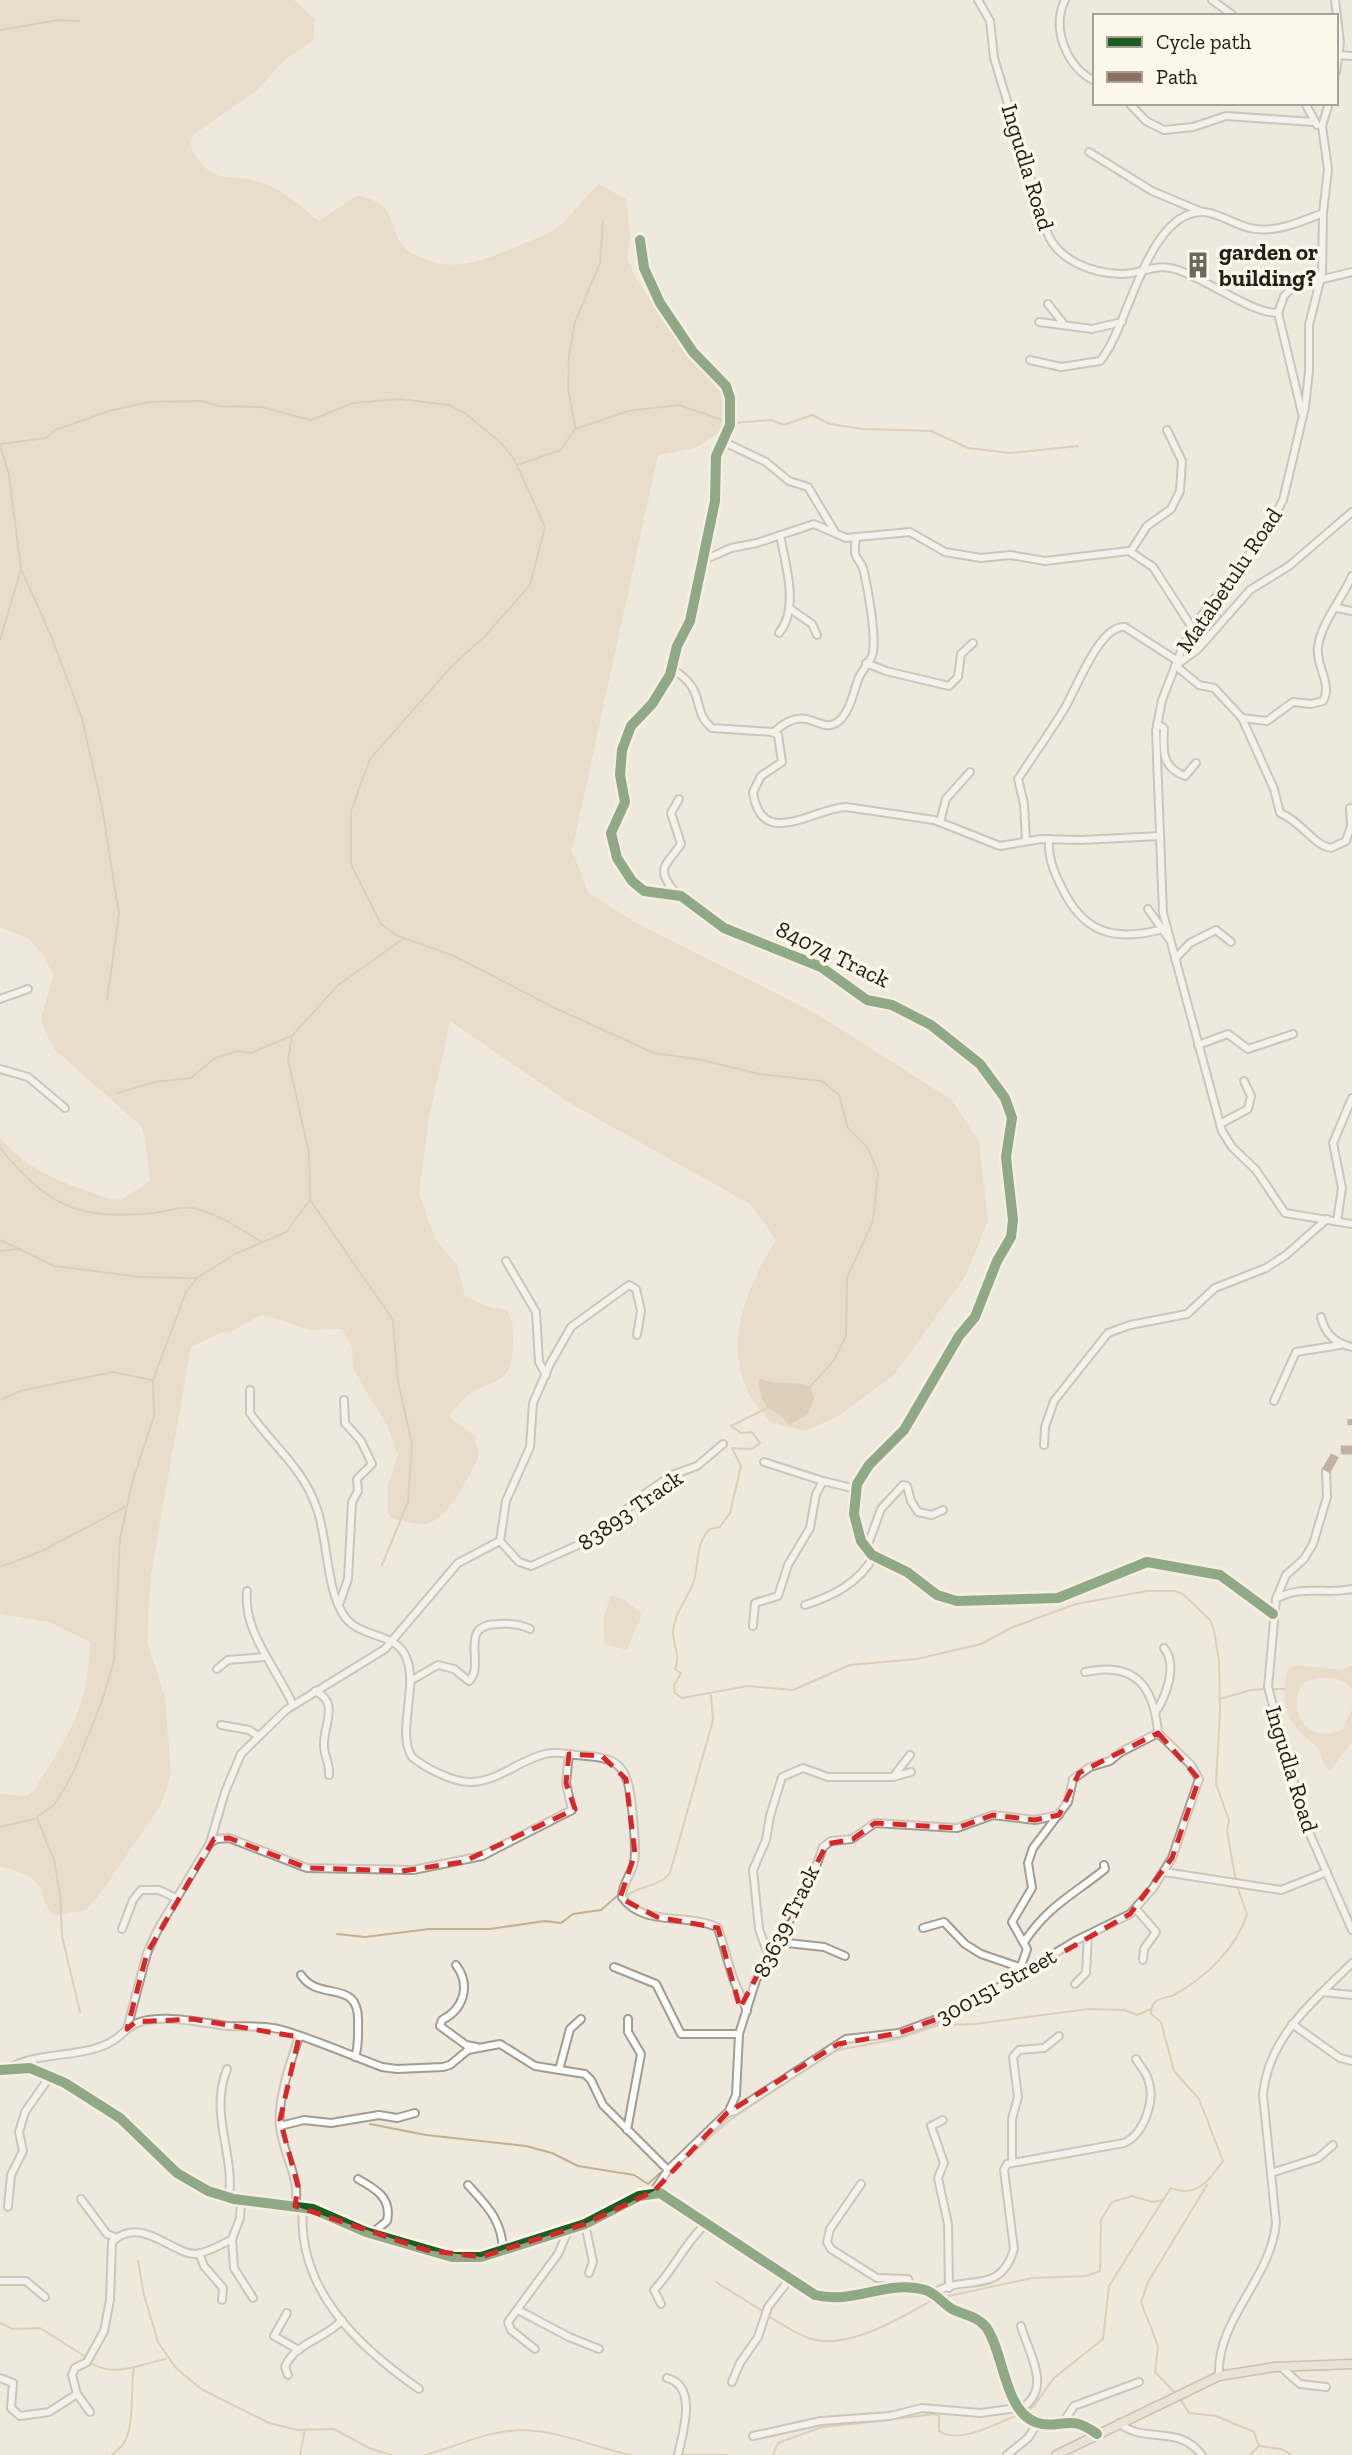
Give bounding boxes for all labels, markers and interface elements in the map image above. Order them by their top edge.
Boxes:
legend [1093,14,1338,105]
text: Cycle path [1156,29,1251,54]
text: Path [1156,64,1198,89]
street label: Ingudla Road [996,100,1061,234]
place label: garden or building? [1218,238,1318,292]
building icon: garden or building? [1183,250,1213,280]
street label: Matabetulu Road [1170,502,1288,658]
street label: 84074 Track [772,915,894,994]
street label: 83893 Track [572,1464,688,1556]
street label: Ingudla Road [1260,1702,1325,1836]
street label: 83639 Track [747,1860,825,1982]
street label: 300151 Street [931,1941,1061,2030]

